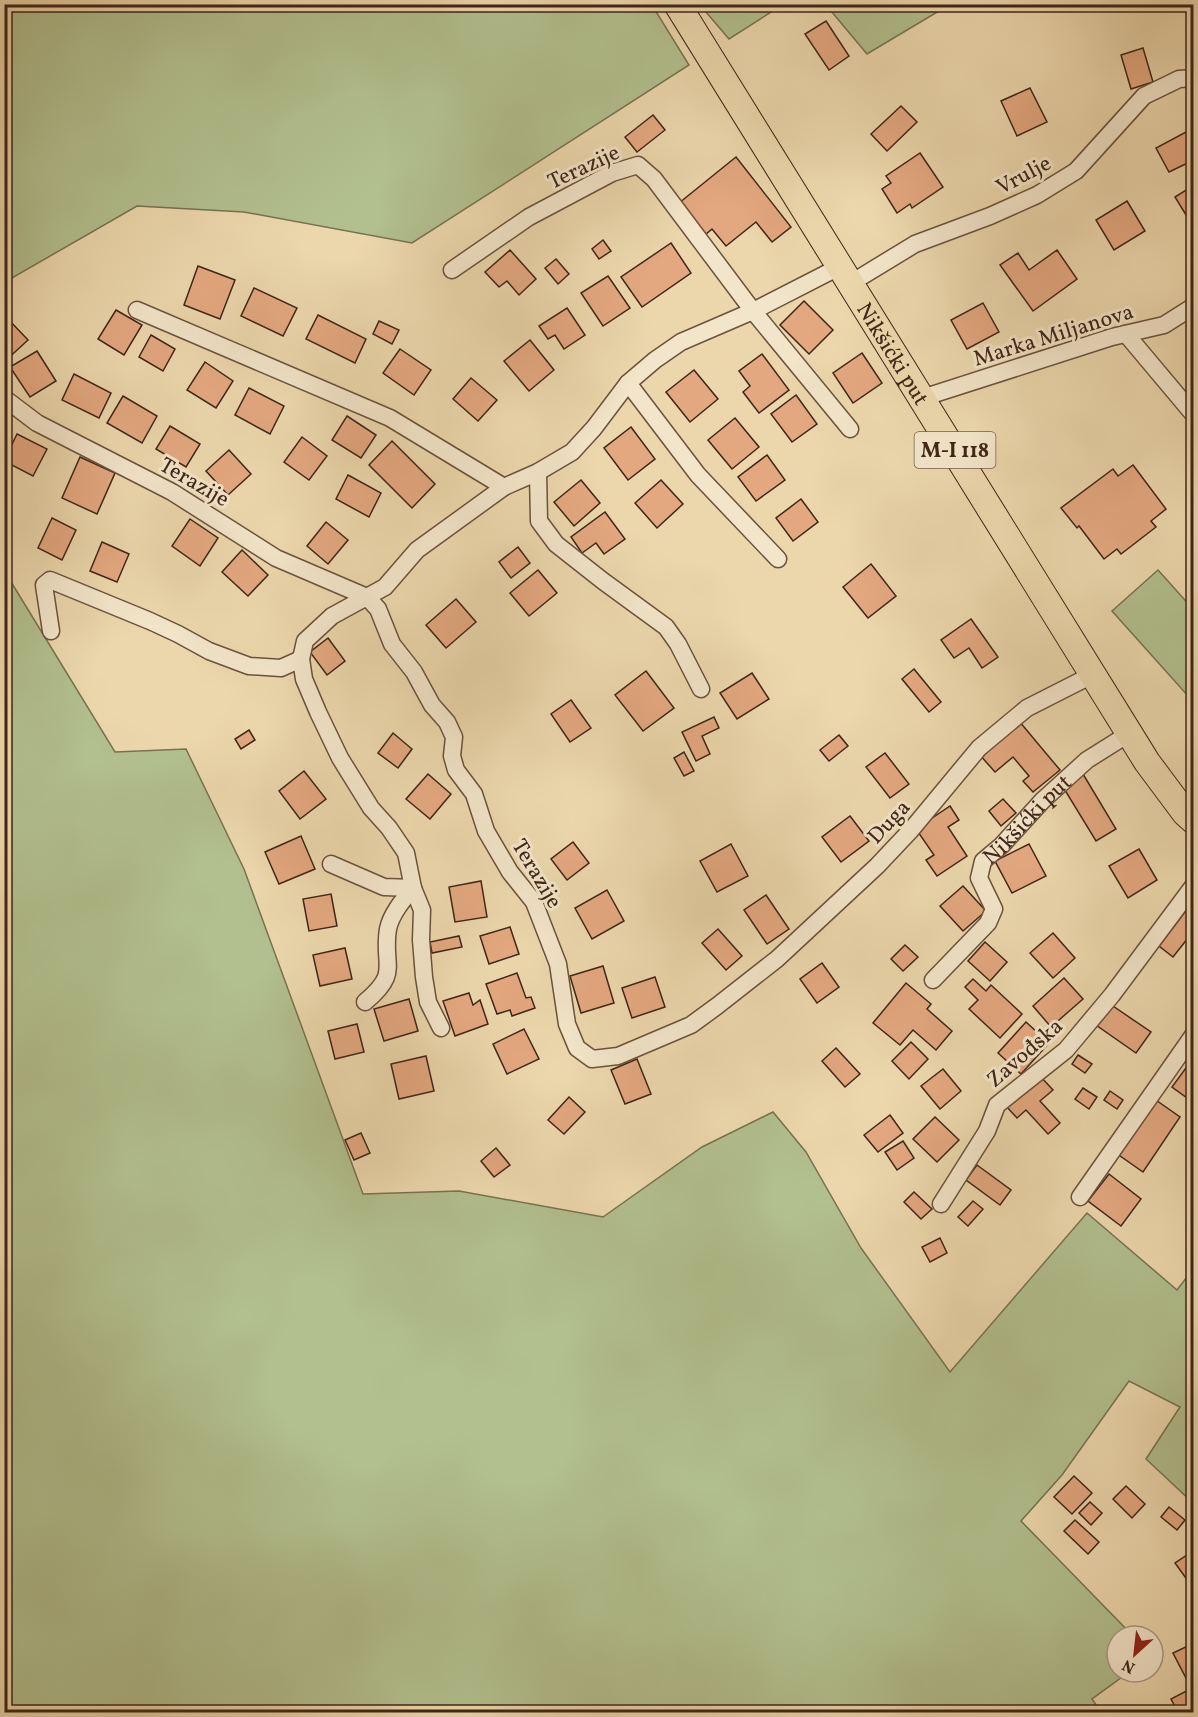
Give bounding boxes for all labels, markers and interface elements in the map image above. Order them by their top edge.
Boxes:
street label: Terazije [543,138,625,198]
street label: Vrulje [991,149,1057,204]
street label: Nikšićki put [848,297,935,412]
street label: Marka Miljanova [970,297,1138,375]
road number: M-I 118 [914,432,996,468]
street label: Terazije [153,451,234,516]
street label: Nikšićki put [977,768,1080,873]
street label: Duga [861,794,918,852]
street label: Terazije [503,834,569,915]
street label: Zavođska [981,1012,1071,1096]
north arrow [1105,1624,1165,1684]
text: N [1119,1653,1139,1678]

